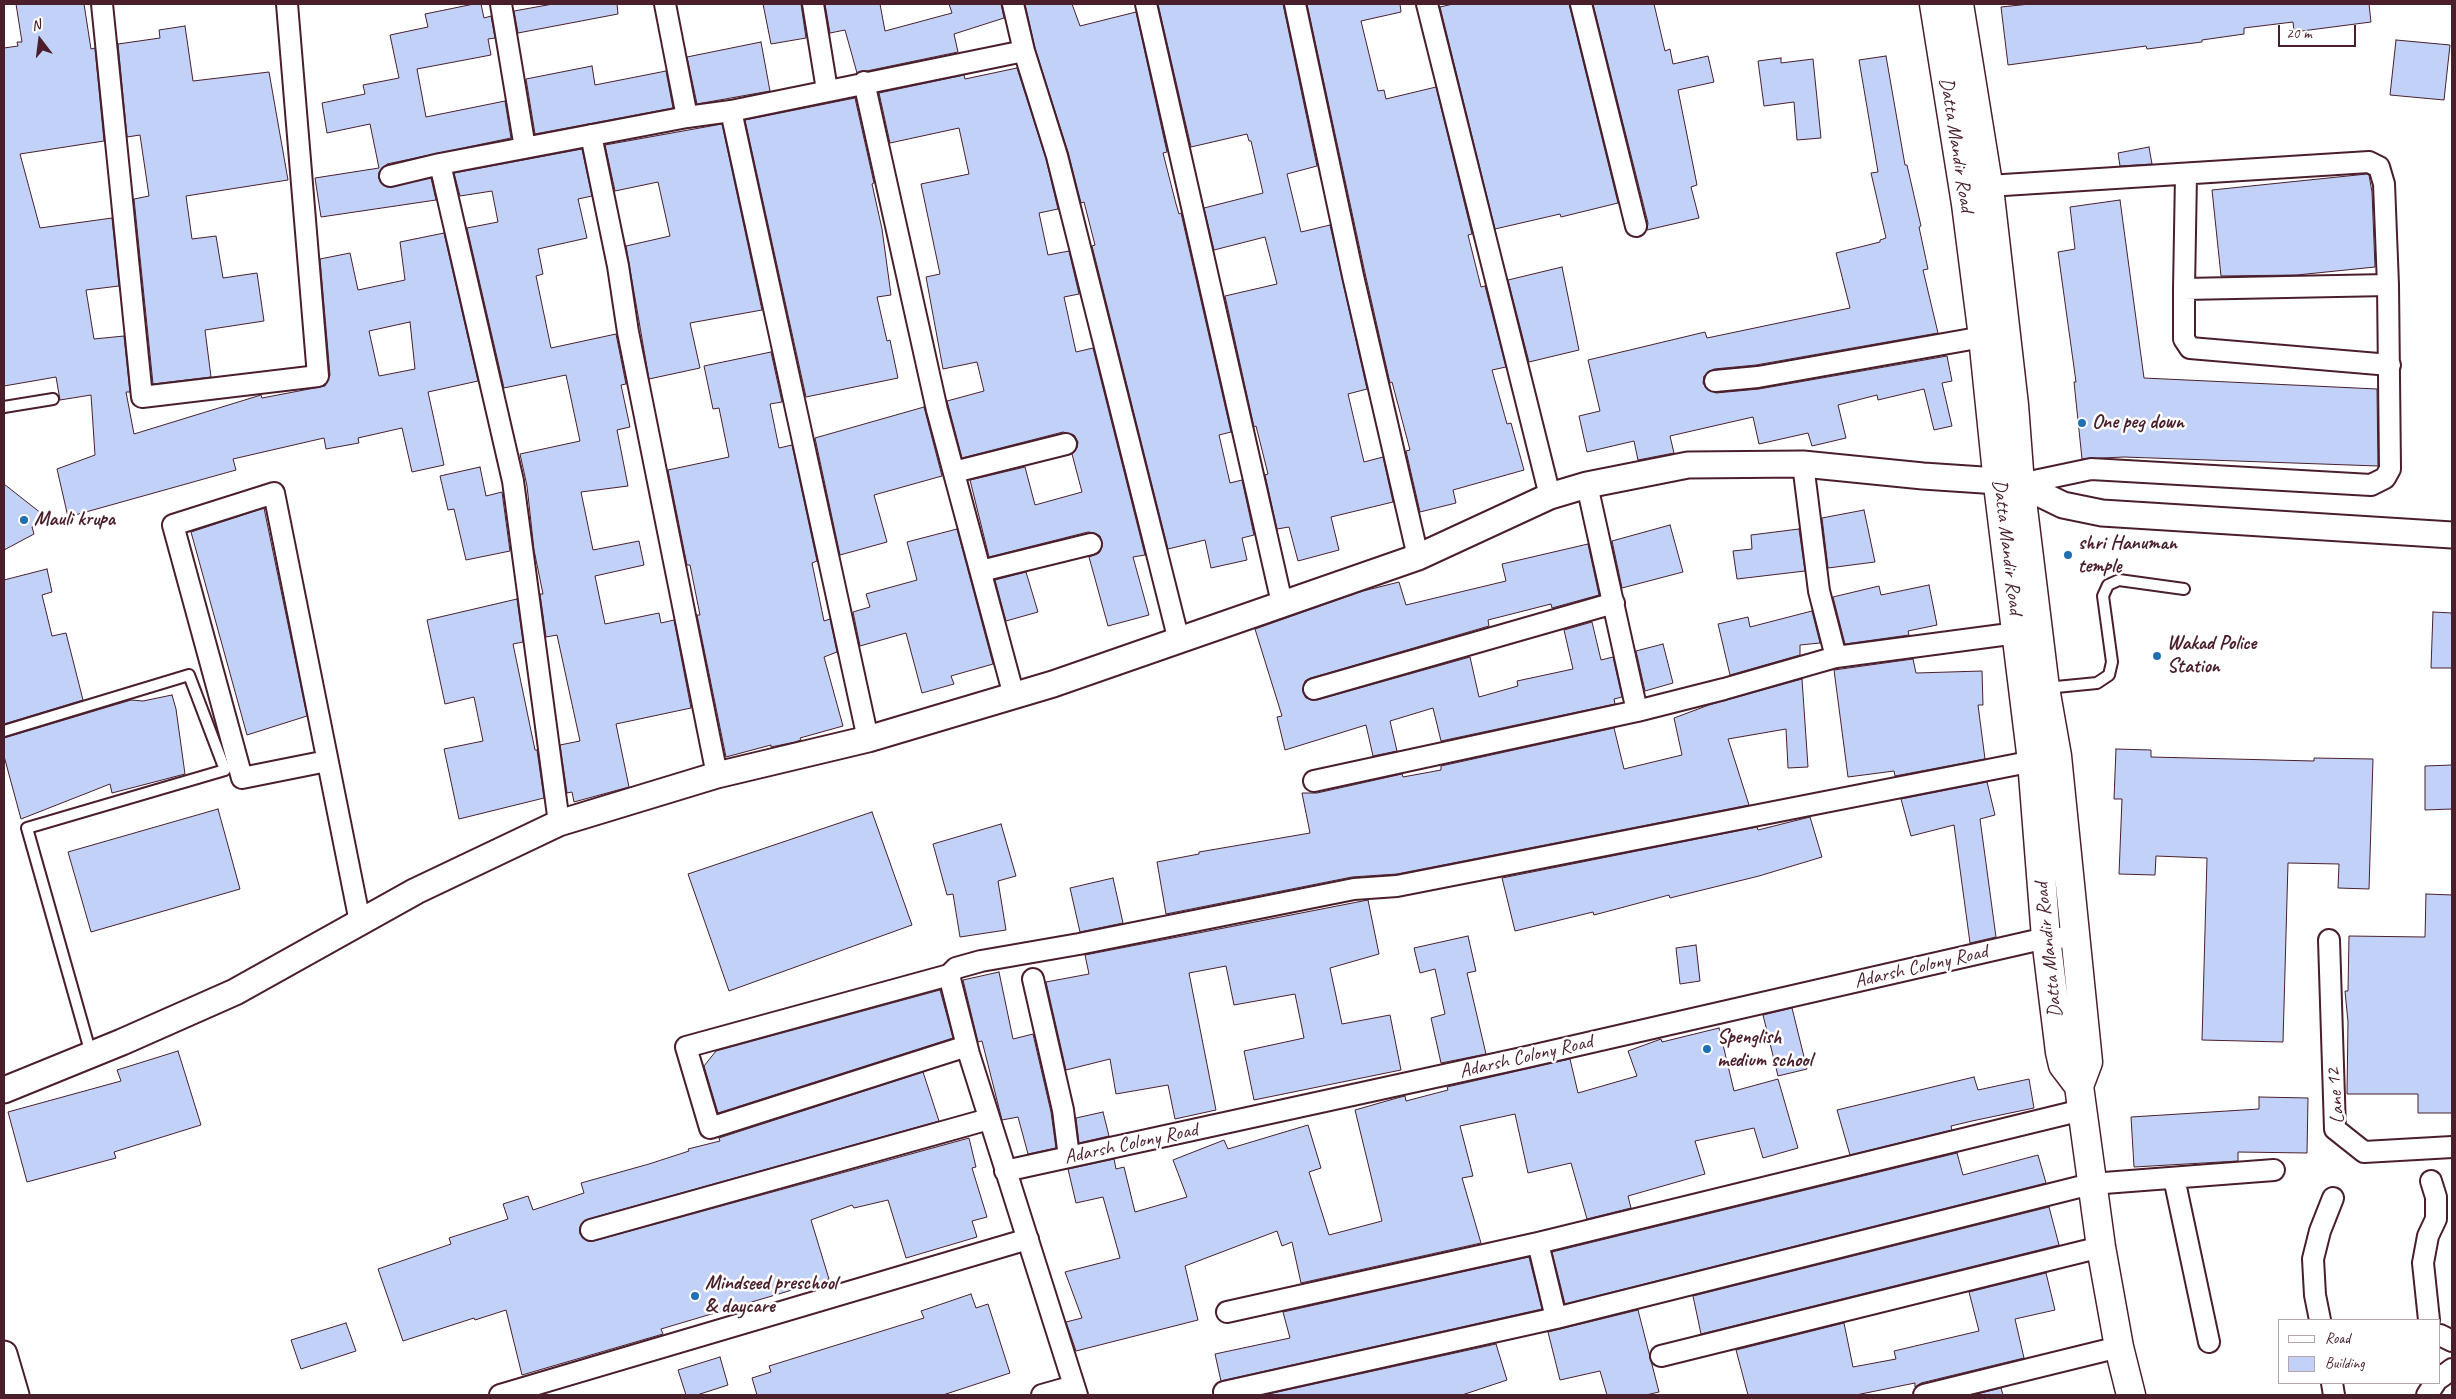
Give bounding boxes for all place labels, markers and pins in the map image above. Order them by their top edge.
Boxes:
place label: One peg down [2092,411,2184,435]
marker: One peg down [2076,417,2088,429]
place label: Mauli krupa [34,508,115,532]
marker: Mauli krupa [18,514,30,526]
place label: shri Hanuman temple [2078,532,2177,579]
marker: shri Hanuman temple [2062,549,2074,561]
place label: Wakad Police Station [2167,632,2256,679]
marker: Wakad Police Station [2151,650,2163,662]
place label: Spenglish medium school [1717,1026,1812,1073]
marker: Spenglish medium school [1701,1043,1713,1055]
place label: Mindseed preschool & daycare [705,1272,837,1319]
marker: Mindseed preschool & daycare [689,1290,701,1302]

